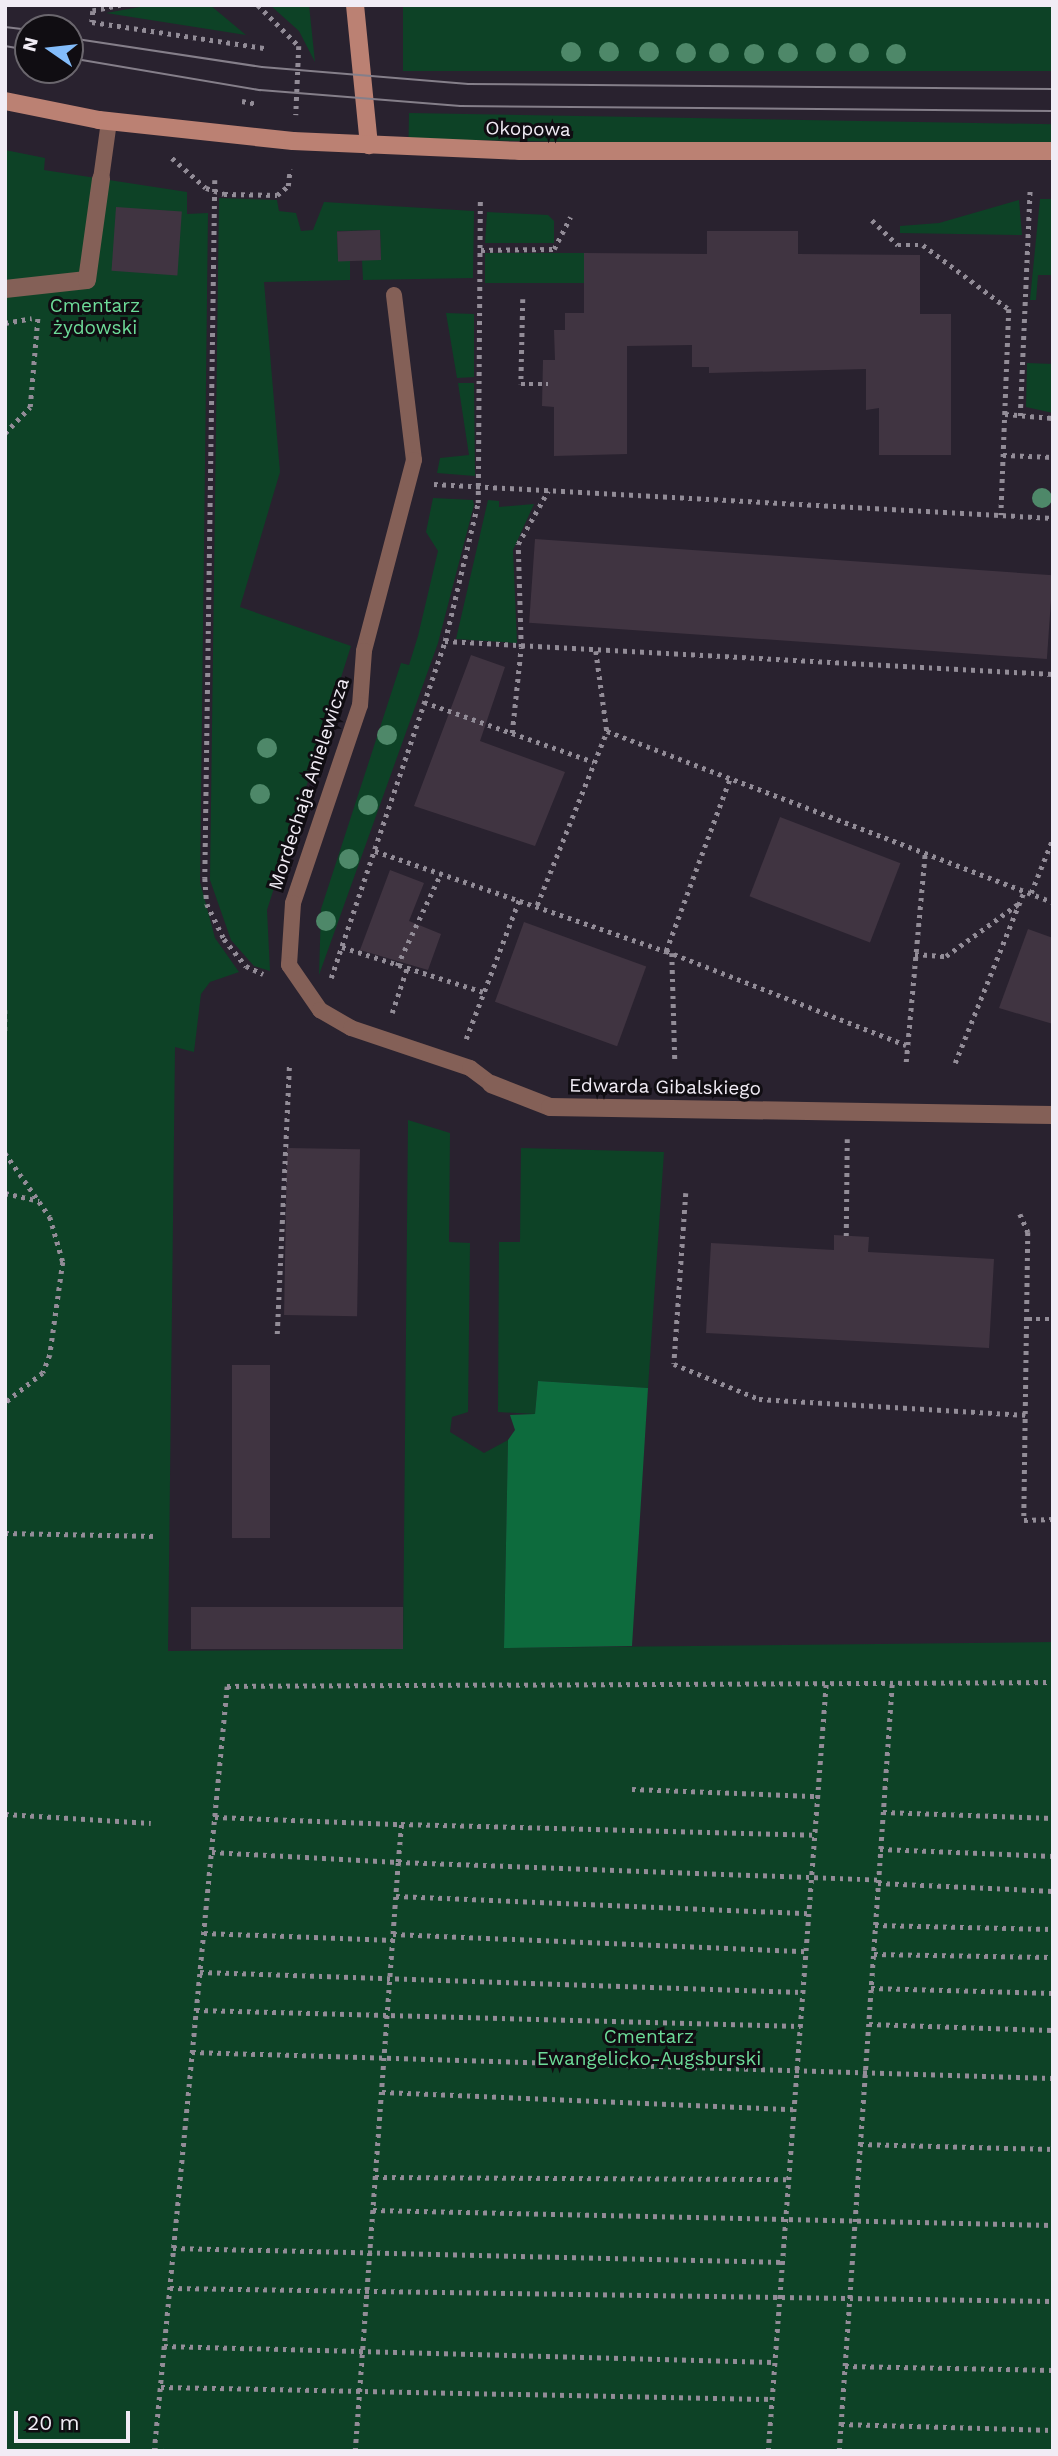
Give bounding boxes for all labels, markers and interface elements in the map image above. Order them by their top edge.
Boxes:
north arrow [14,14,84,84]
text: N [17,35,43,54]
street label: Okopowa [485,117,571,141]
park label: Cmentarz żydowski [50,295,140,339]
street label: Mordechaja Anielewicza [264,675,354,893]
street label: Edwarda Gibalskiego [569,1074,761,1100]
park label: Cmentarz Ewangelicko-Augsburski [537,2026,761,2070]
scale bar [18,2396,133,2440]
text: 20 m [27,2410,79,2435]

